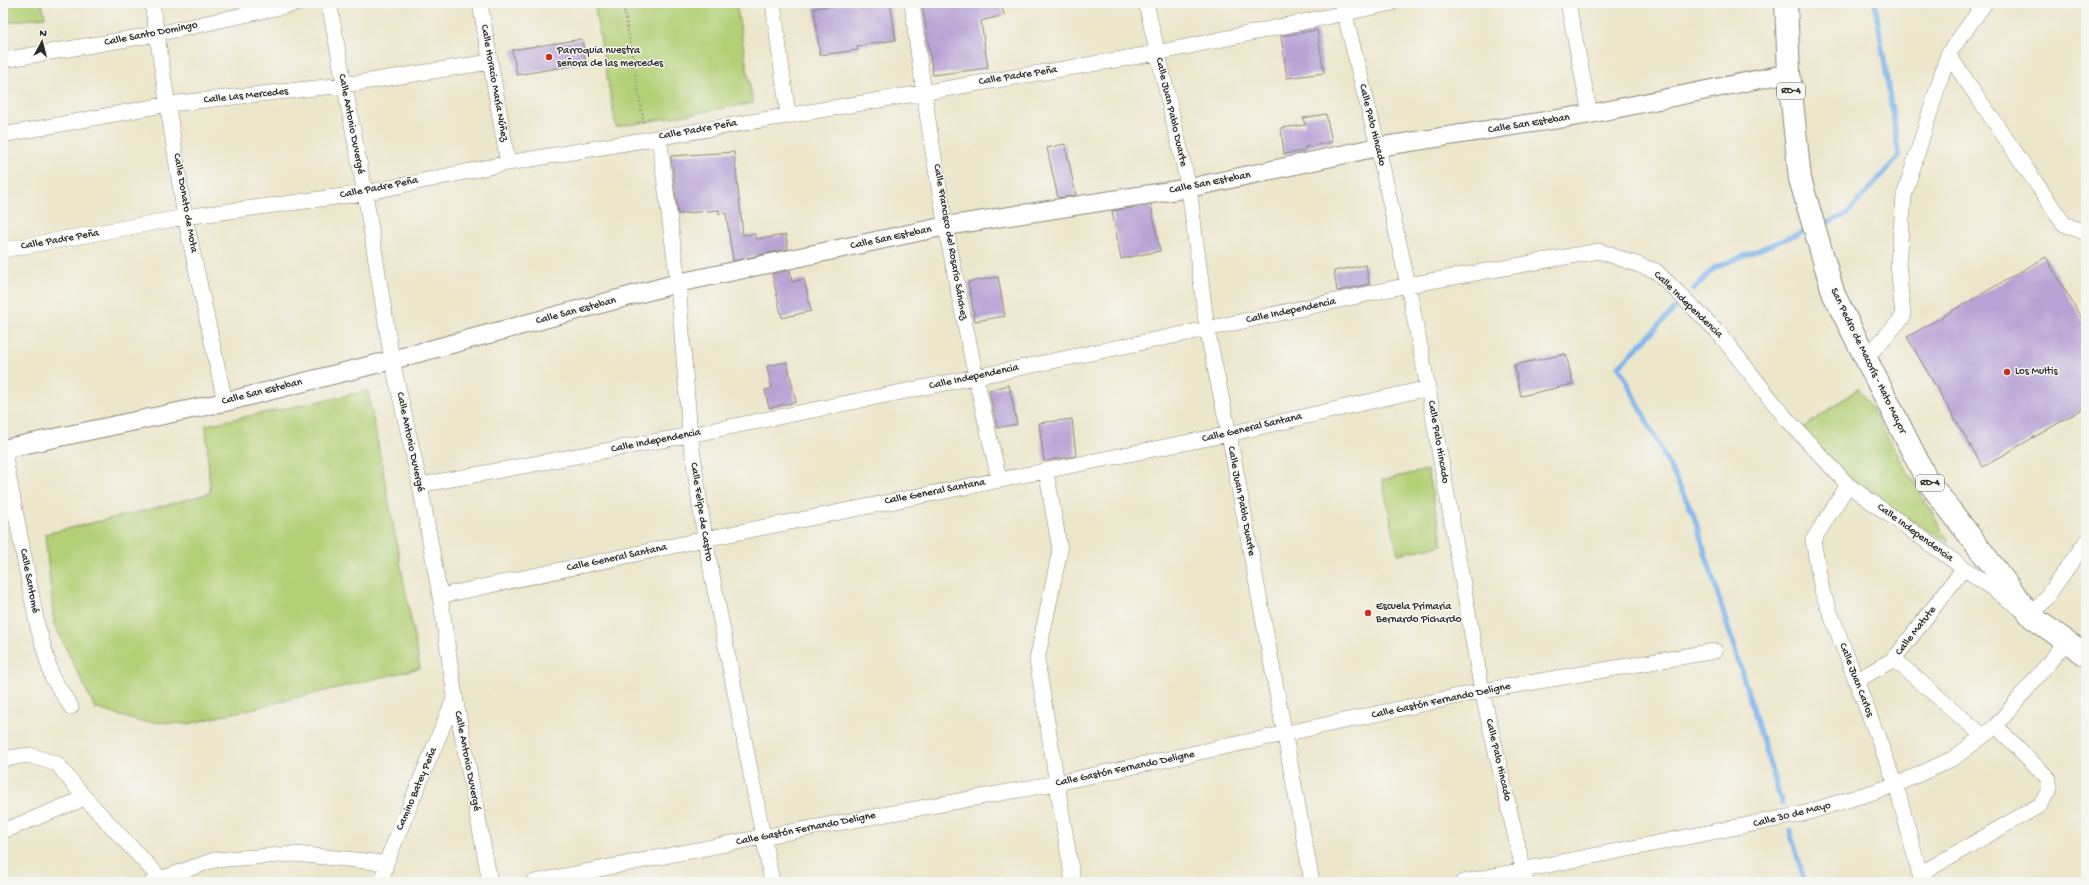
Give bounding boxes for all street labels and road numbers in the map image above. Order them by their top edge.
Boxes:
street label: Calle Santo Domingo [103,19,199,49]
street label: Calle Horacio María Núñez [478,24,510,143]
street label: Calle Juan Pablo Duarte [1153,56,1189,168]
street label: Calle Padre Peña [978,64,1059,88]
street label: Calle Antonio Duvergé [335,73,367,175]
street label: Calle Palo Hincado [1356,83,1388,167]
road number: RD-4 [1777,83,1805,99]
street label: Calle Las Mercedes [203,86,290,106]
street label: Calle San Esteban [1487,112,1571,136]
street label: Calle Padre Peña [658,117,739,143]
street label: Calle Donato de Mota [170,152,200,255]
street label: Calle Francisco del Rosario Sánchez [930,163,970,322]
street label: Calle San Esteban [1168,169,1252,197]
street label: Calle Padre Peña [339,174,420,201]
street label: Calle San Esteban [849,223,933,252]
street label: Calle Padre Peña [20,227,101,253]
street label: Calle Independencia [1651,269,1726,342]
street label: San Pedro de Macorís - Hato Mayor [1827,286,1909,437]
street label: Calle San Esteban [535,294,618,327]
street label: Calle Independencia [1245,295,1338,326]
street label: Calle Independencia [928,361,1021,392]
street label: Calle San Esteban [221,376,304,408]
street label: Calle Antonio Duvergé [394,391,427,493]
street label: Calle Palo Hincado [1425,400,1451,485]
street label: Calle General Santana [1201,410,1304,445]
street label: Calle Independencia [610,426,703,456]
street label: Calle Juan Pablo Duarte [1224,445,1258,557]
street label: Calle Felipe de Castro [687,462,715,563]
road number: RD-4 [1916,475,1944,491]
street label: Calle General Santana [884,476,987,508]
street label: Calle Independencia [1875,501,1956,565]
street label: Calle General Santana [566,541,669,574]
street label: Calle Santomé [17,548,41,615]
street label: Calle Matute [1893,604,1939,658]
street label: Calle Juan Carlos [1836,641,1876,720]
street label: Calle Gastón Fernando Deligne [1370,680,1512,722]
street label: Calle Antonio Duvergé [451,710,483,812]
street label: Calle Palo Hincado [1483,718,1513,803]
street label: Camino Batey Peña [394,745,440,832]
street label: Calle Gastón Fernando Deligne [1054,748,1196,790]
street label: Calle 30 de Mayo [1752,800,1832,830]
street label: Calle Gastón Fernando Deligne [735,810,877,848]

